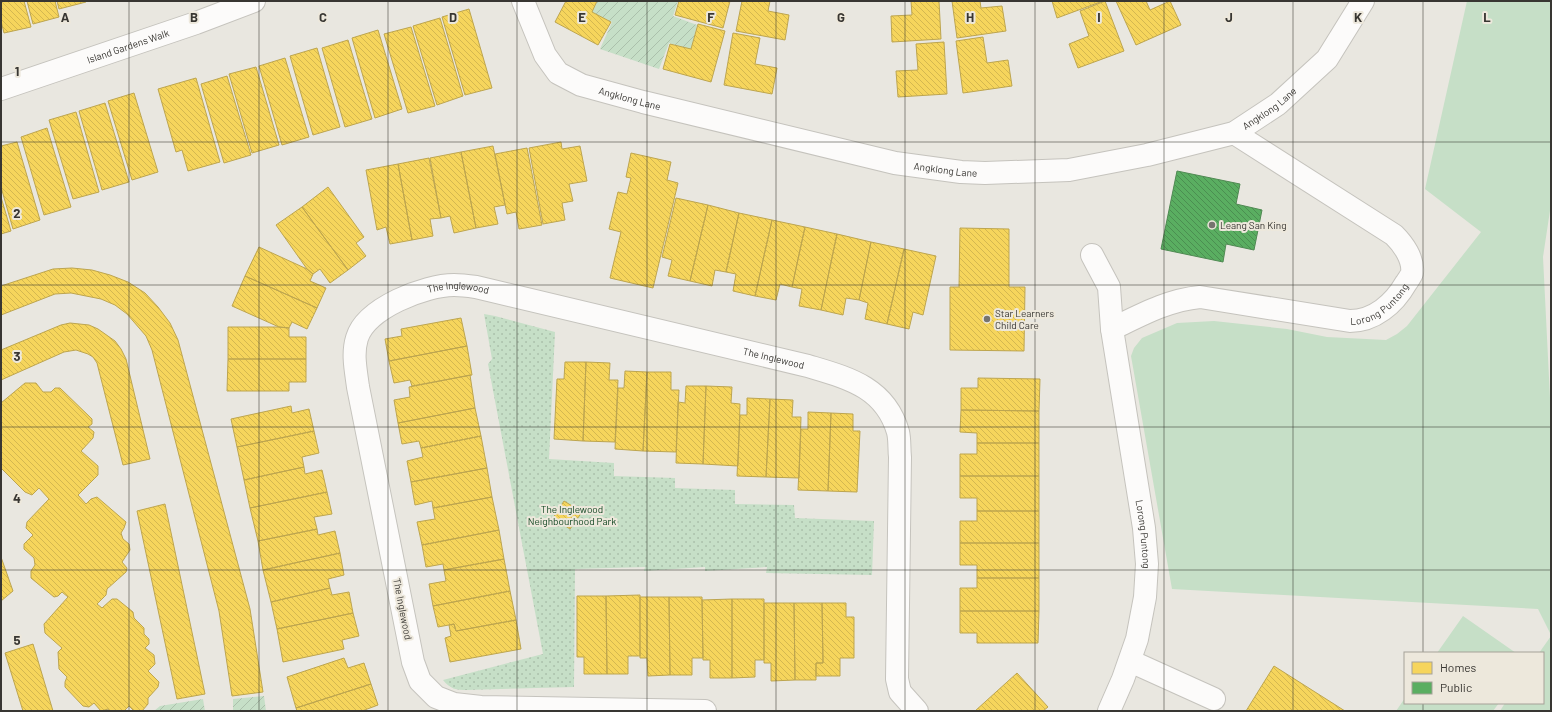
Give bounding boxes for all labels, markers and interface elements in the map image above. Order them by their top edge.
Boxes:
text: A [61,9,70,25]
text: B [190,9,198,25]
text: C [319,9,327,25]
text: D [449,9,457,25]
text: E [578,9,586,25]
text: F [707,9,715,25]
text: G [837,9,845,25]
text: H [966,9,974,25]
text: I [1097,9,1101,25]
text: J [1225,9,1233,25]
text: K [1354,9,1362,25]
text: L [1483,9,1491,25]
street label: Island Gardens Walk [85,27,171,66]
text: 1 [15,63,19,79]
street label: Angklong Lane [597,84,662,112]
street label: Angklong Lane [1240,84,1299,132]
street label: Angklong Lane [913,160,978,179]
text: 2 [13,205,21,221]
place label: Leang San King [1220,219,1287,231]
marker: Leang San King [1207,220,1217,230]
street label: The Inglewood [426,279,490,296]
street label: Lorong Puntong [1350,281,1410,327]
place label: Star Learners Child Care [995,307,1054,331]
marker: Star Learners Child Care [982,314,992,324]
street label: The Inglewood [742,345,806,371]
text: 3 [13,348,21,364]
text: 4 [13,490,21,506]
street label: Lorong Puntong [1134,499,1153,569]
park label: The Inglewood Neighbourhood Park [528,503,616,527]
street label: The Inglewood [391,577,415,641]
text: 5 [13,632,21,648]
legend [1404,652,1544,704]
text: Homes [1440,660,1477,674]
text: Public [1440,680,1472,694]

